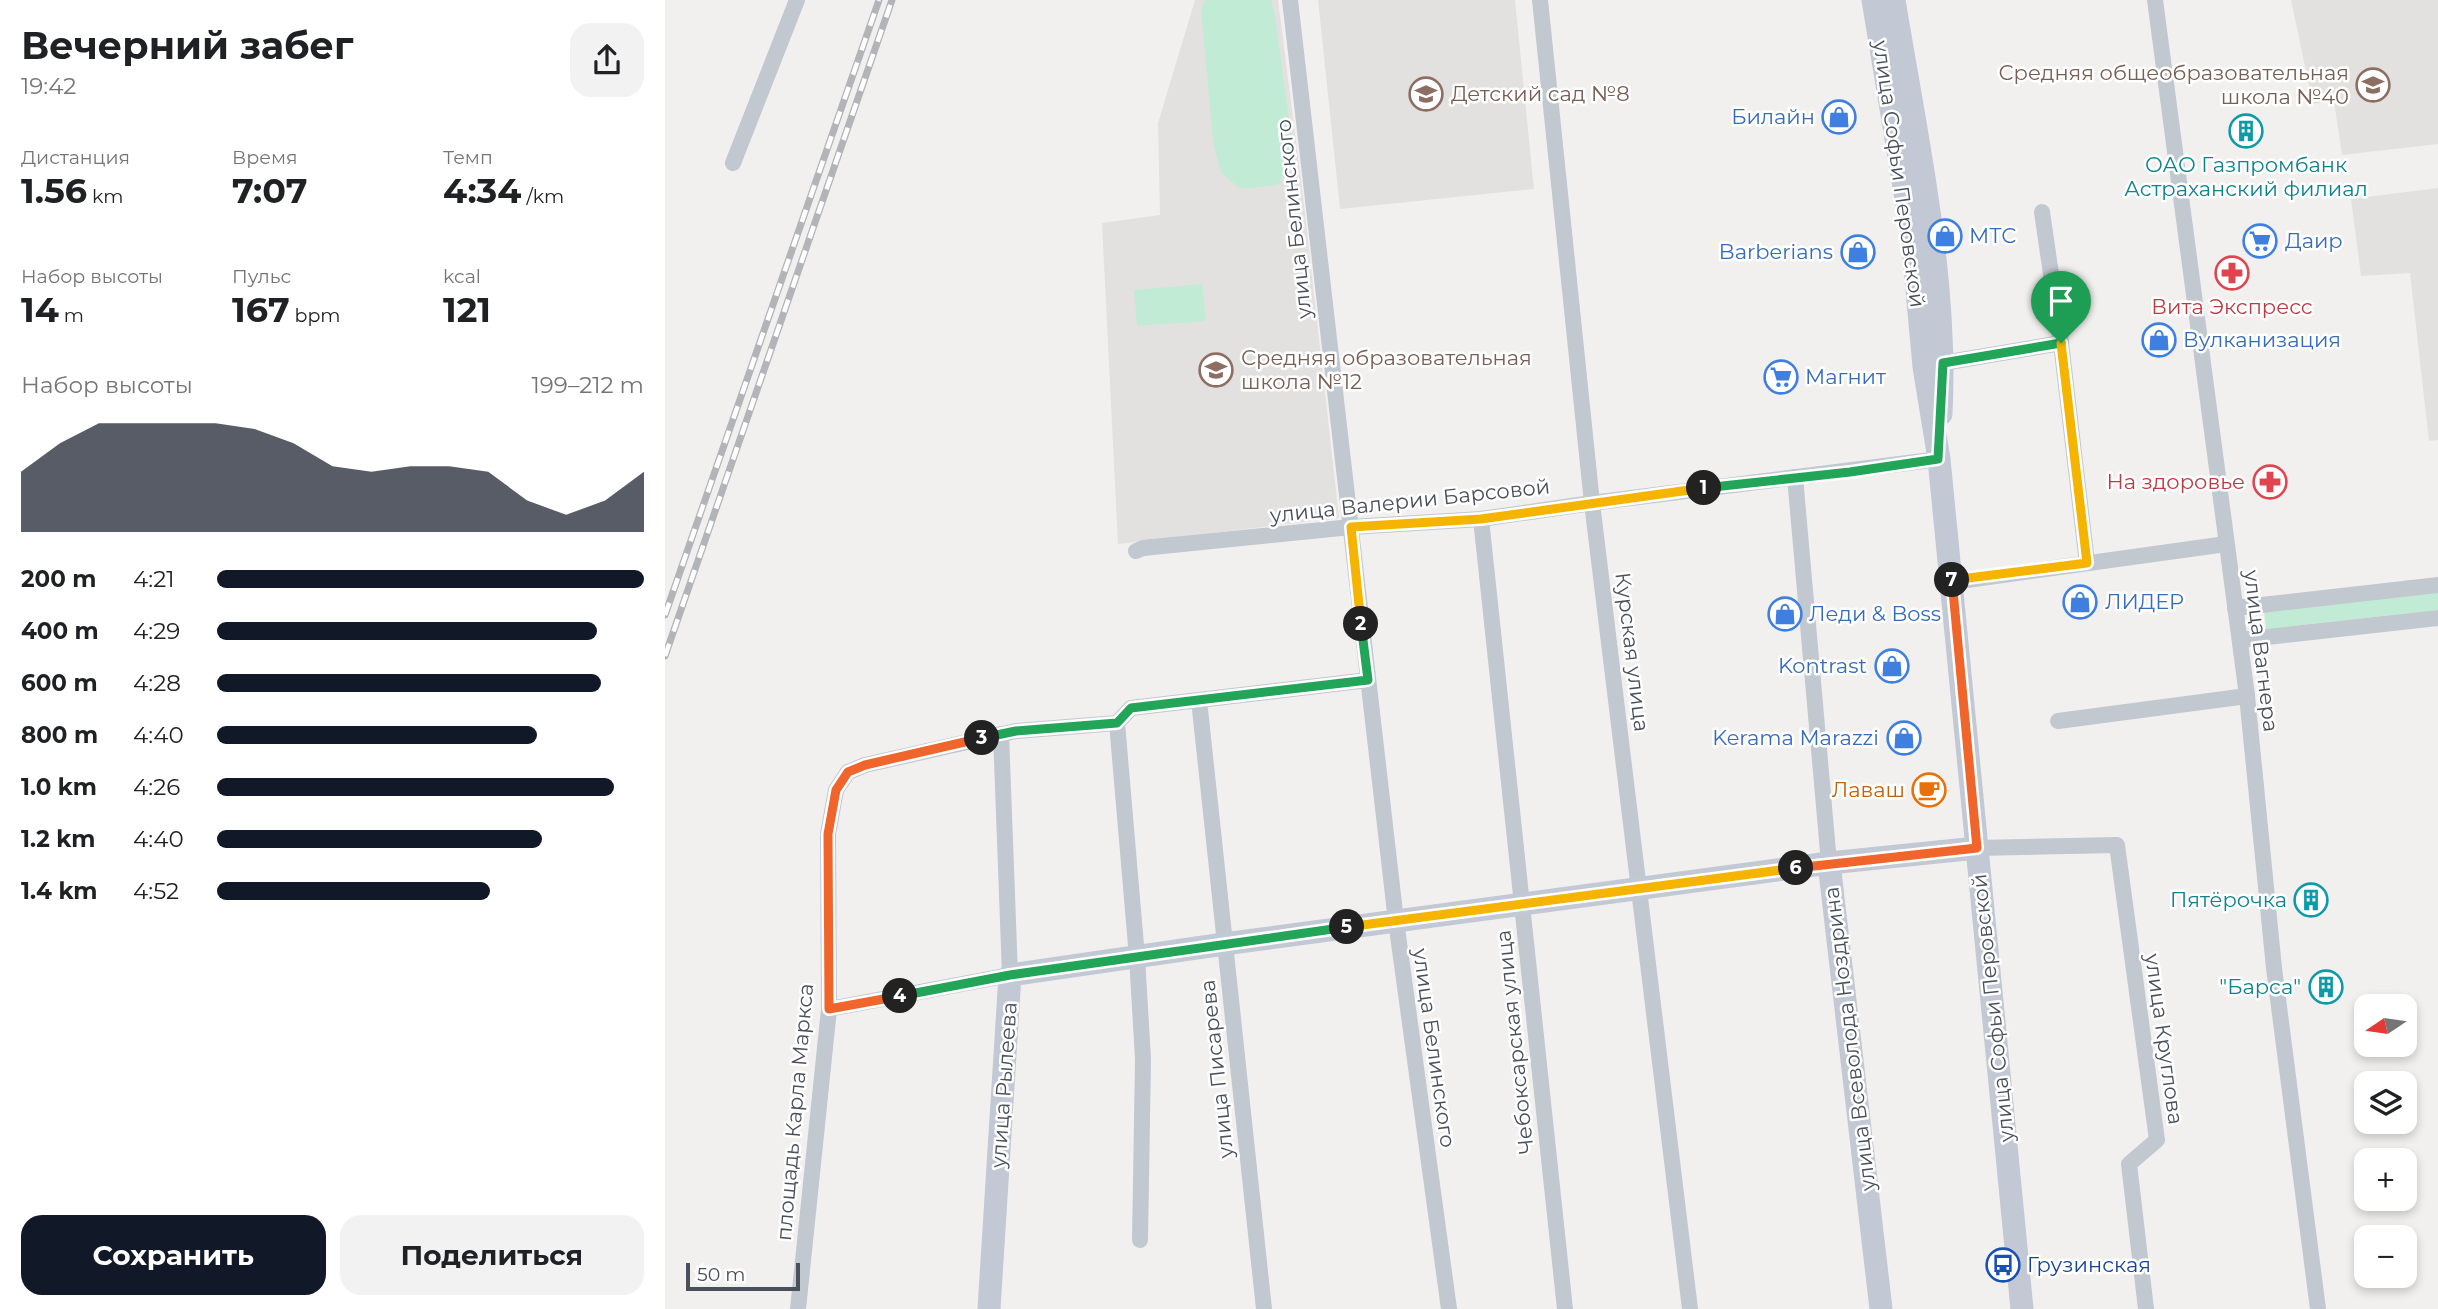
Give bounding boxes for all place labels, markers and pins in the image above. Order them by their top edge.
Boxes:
place label: Средняя общеобразовательная школа №40 [1999,60,2349,109]
school or university icon: Средняя общеобразовательная школа №40 [2354,66,2392,104]
school or university icon: Детский сад №8 [1407,75,1445,113]
place label: Детский сад №8 [1451,81,1630,106]
shop icon: Билайн [1820,98,1858,136]
place label: Билайн [1731,104,1815,129]
building icon: ОАО Газпромбанк Астраханский филиал [2227,112,2265,150]
place label: ОАО Газпромбанк Астраханский филиал [2124,152,2368,201]
shop icon: МТС [1926,217,1964,255]
supermarket icon: Даир [2241,222,2279,260]
place label: МТС [1969,223,2016,248]
place label: Даир [2285,228,2343,253]
shop icon: Barberians [1839,233,1877,271]
place label: Barberians [1719,239,1833,264]
pharmacy icon: Вита Экспресс [2213,254,2251,292]
pin [2031,271,2091,343]
place label: Вита Экспресс [2151,294,2313,319]
shop icon: Вулканизация [2140,321,2178,359]
place label: Вулканизация [2183,327,2341,352]
place label: Средняя образовательная школа №12 [1241,345,1532,394]
school or university icon: Средняя образовательная школа №12 [1197,351,1235,389]
supermarket icon: Магнит [1762,358,1800,396]
place label: Магнит [1805,364,1886,389]
pharmacy icon: На здоровье [2251,463,2289,501]
place label: На здоровье [2106,469,2245,494]
pin: 1 [1686,470,1721,505]
pin: 7 [1935,562,1969,598]
shop icon: ЛИДЕР [2061,583,2099,621]
place label: ЛИДЕР [2105,589,2184,614]
shop icon: Леди & Boss [1766,595,1804,633]
place label: Леди & Boss [1809,601,1941,626]
pin: 2 [1343,606,1379,642]
shop icon: Kontrast [1873,647,1911,685]
place label: Kontrast [1778,653,1867,678]
shop icon: Kerama Marazzi [1885,719,1923,757]
pin: 3 [965,720,999,756]
place label: Kerama Marazzi [1712,725,1879,750]
cafe icon: Лаваш [1910,771,1948,809]
place label: Лаваш [1832,777,1905,802]
pin: 6 [1779,850,1813,886]
building icon: Пятёрочка [2292,881,2330,919]
place label: Пятёрочка [2170,887,2287,912]
pin: 5 [1329,909,1365,944]
building icon: "Барса" [2307,968,2345,1006]
place label: "Барса" [2219,974,2301,999]
pin: 4 [883,978,917,1014]
bus stop icon: Грузинская [1984,1246,2022,1284]
place label: Грузинская [2027,1252,2151,1277]

